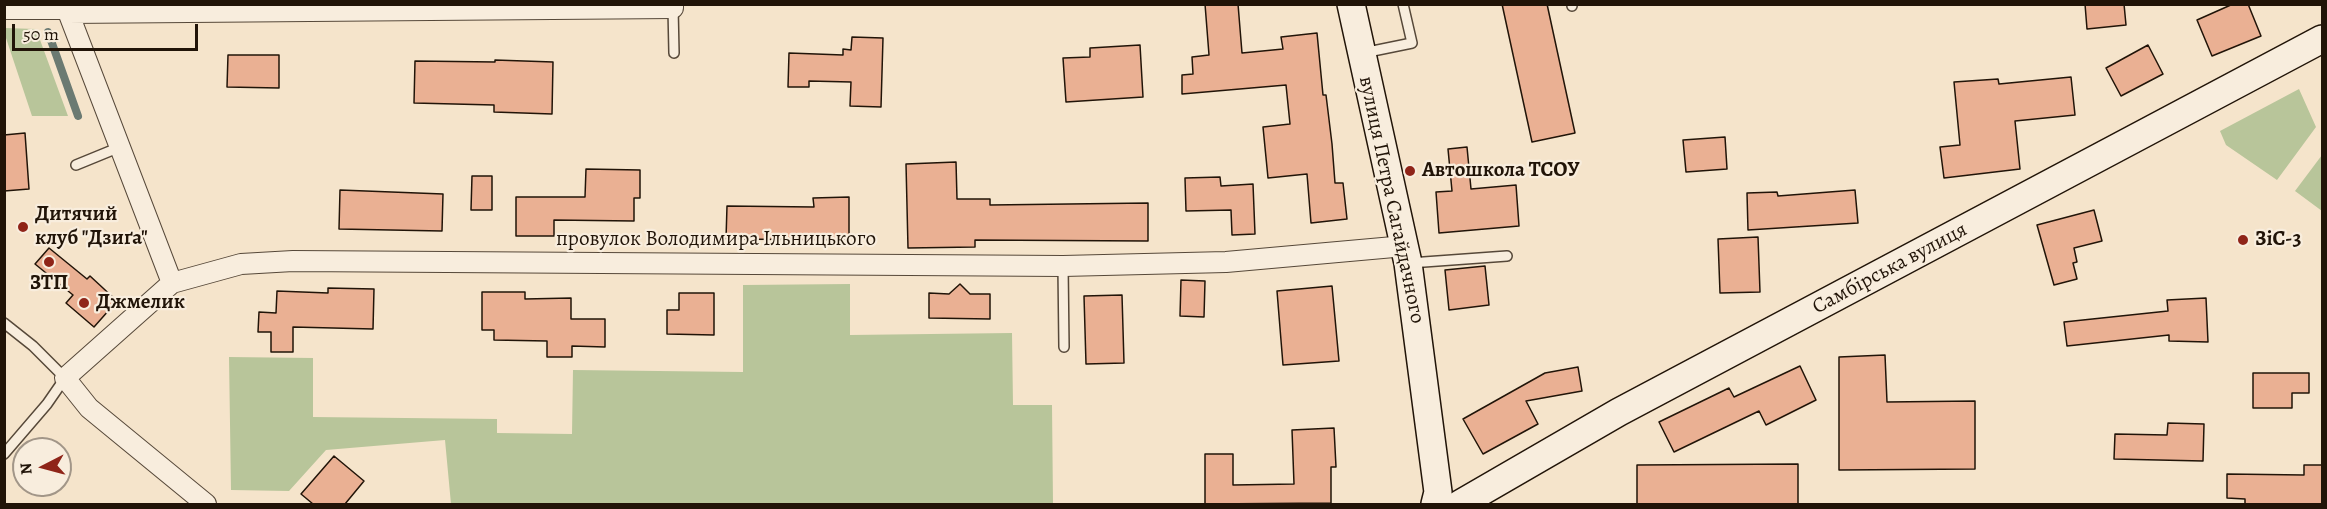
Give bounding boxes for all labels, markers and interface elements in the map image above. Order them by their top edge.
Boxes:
scale bar [15,12,201,50]
text: 50 m [23,22,59,46]
street label: вулиця Петра Сагайдачного [1352,74,1430,326]
place label: Автошкола ТСОУ [1422,158,1580,184]
marker: Автошкола ТСОУ [1403,164,1417,178]
place label: Дитячий клуб "Дзиґа" [35,202,148,252]
street label: Самбірська вулиця [1808,218,1972,320]
marker: Дитячий клуб "Дзиґа" [16,220,30,234]
street label: провулок Володимира Ільницького [556,227,876,253]
place label: ЗіС-3 [2255,227,2301,253]
marker: ЗіС-3 [2236,233,2250,247]
marker: ЗТП [42,255,56,269]
place label: ЗТП [30,271,68,297]
place label: Джмелик [96,290,185,316]
marker: Джмелик [77,296,91,310]
north arrow [12,437,72,497]
text: N [15,462,38,476]

